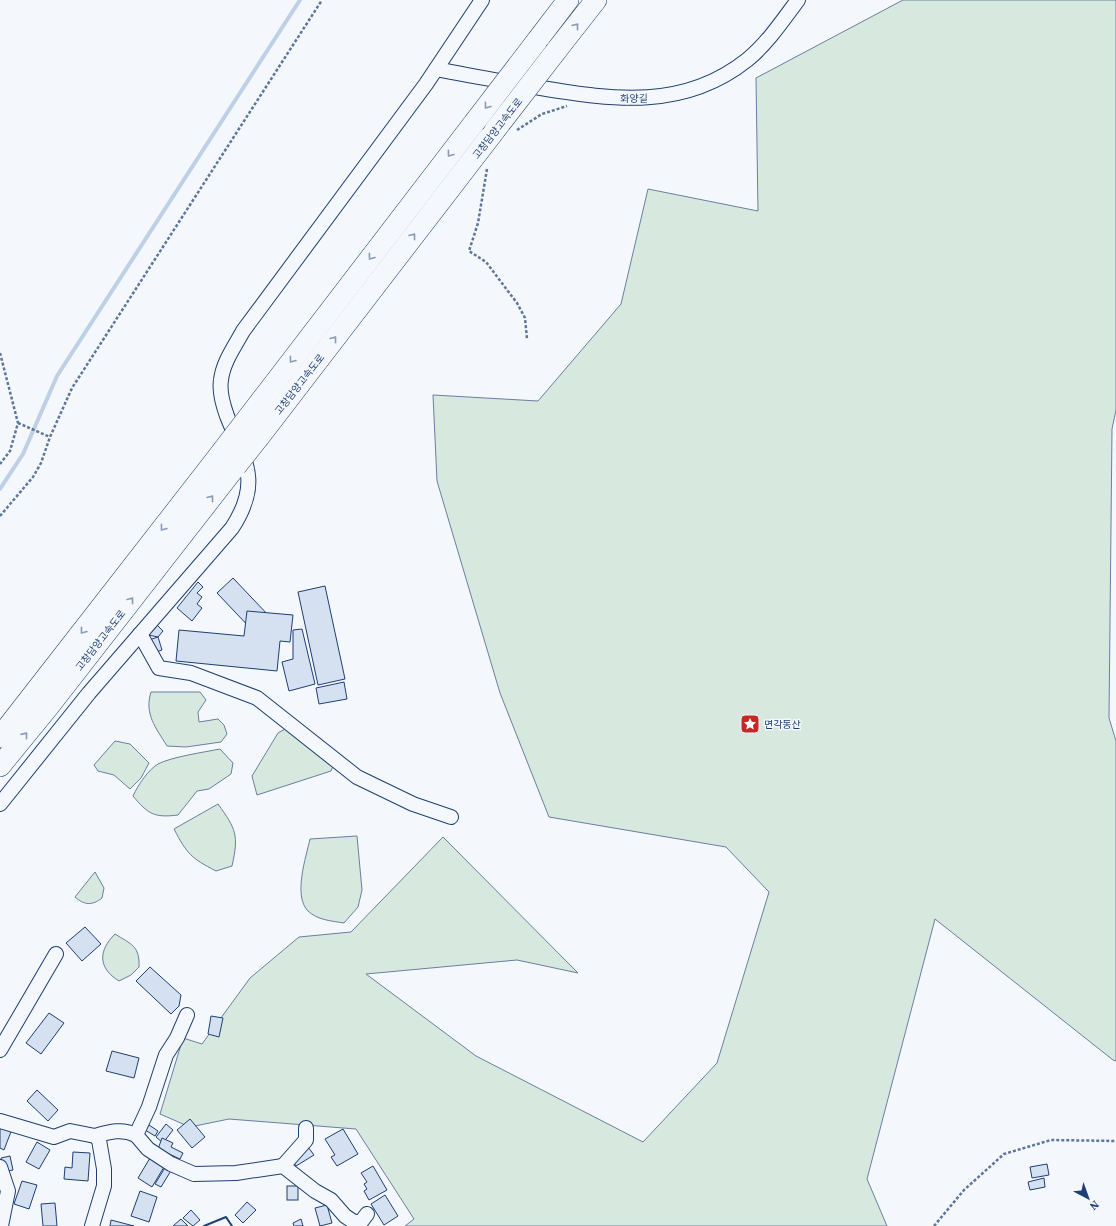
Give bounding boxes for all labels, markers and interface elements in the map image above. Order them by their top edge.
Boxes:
one-way arrow [571,23,578,30]
street label: 화양길 [620,92,648,105]
street label: 고창담양고속도로 [470,95,525,161]
one-way arrow [484,102,491,109]
one-way arrow [448,149,455,156]
one-way arrow [409,234,416,241]
one-way arrow [369,253,376,260]
one-way arrow [329,337,336,344]
street label: 고창담양고속도로 [272,351,327,417]
one-way arrow [290,356,297,363]
one-way arrow [206,495,213,502]
one-way arrow [160,524,167,531]
one-way arrow [126,598,133,605]
street label: 고창담양고속도로 [73,607,128,673]
one-way arrow [81,627,88,634]
place icon: 면각동산 [739,713,761,735]
place label: 면각동산 [764,718,801,731]
one-way arrow [20,733,27,740]
north arrow [1068,1178,1108,1218]
text: N [1086,1197,1102,1213]

